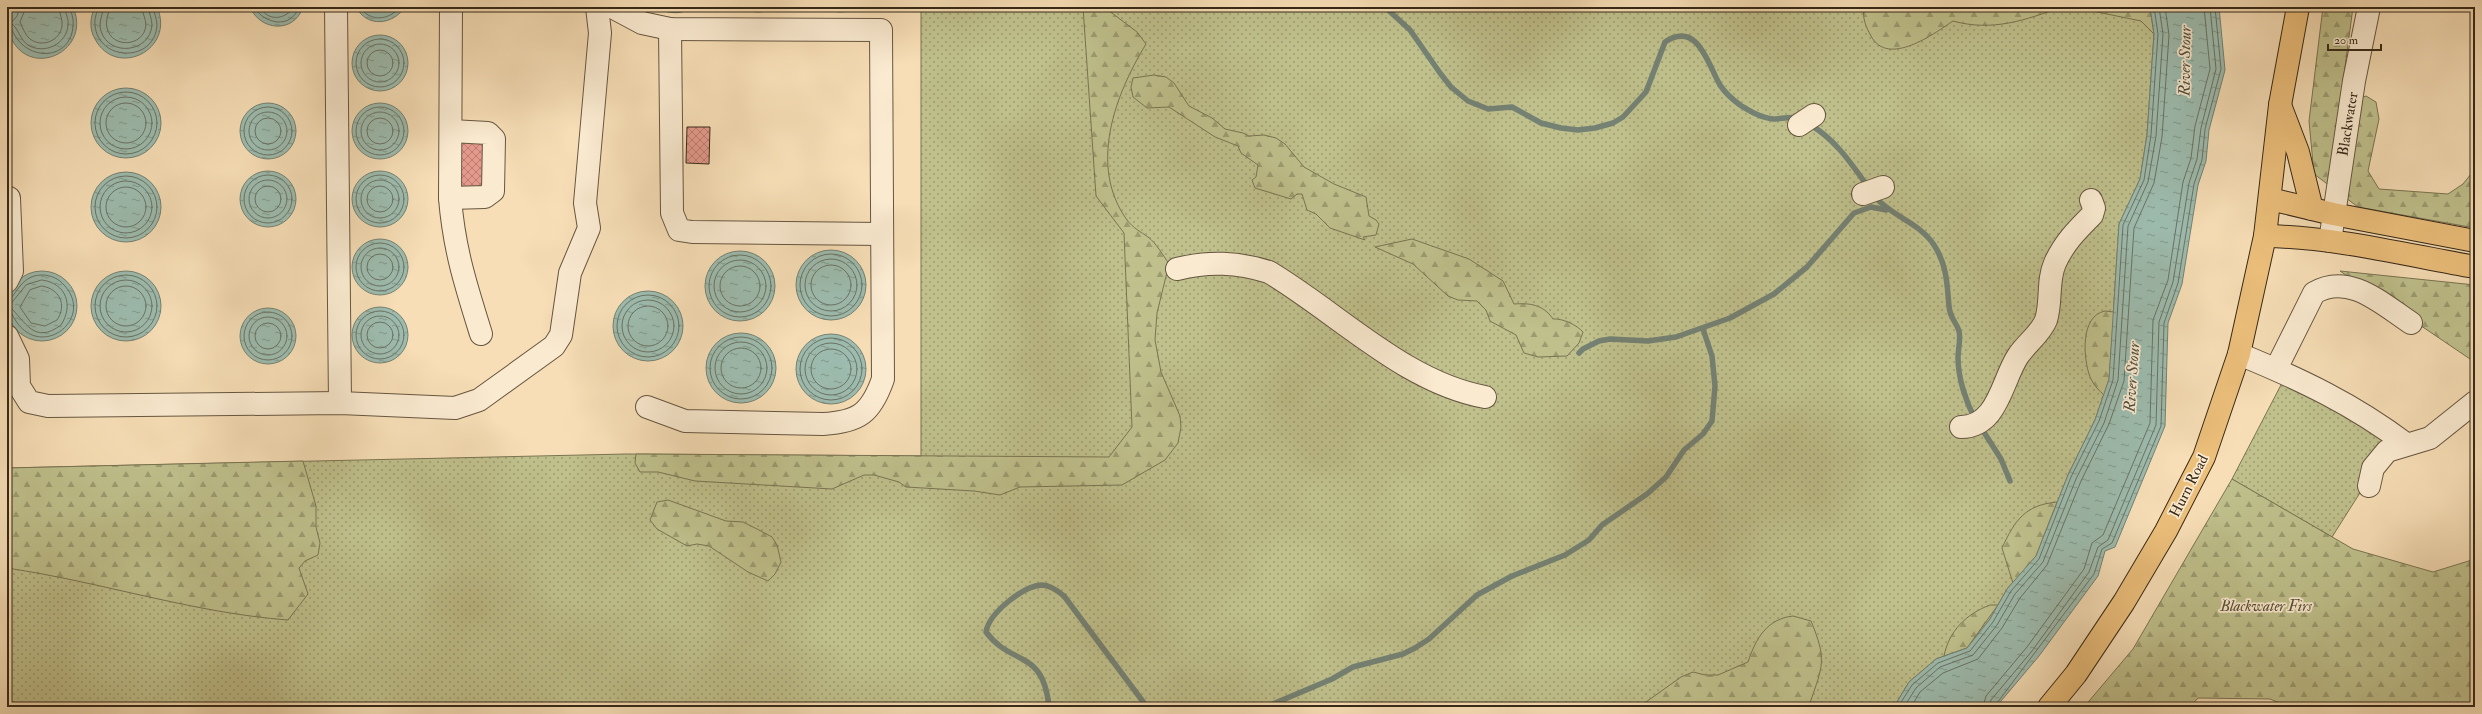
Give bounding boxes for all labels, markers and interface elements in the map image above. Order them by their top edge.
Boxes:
water label: River Stour [2174,25,2196,97]
scale bar [2328,26,2381,52]
text: 20 m [2334,33,2359,48]
street label: Blackwater [2334,90,2363,158]
water label: River Stour [2119,340,2145,414]
street label: Hurn Road [2165,451,2213,520]
park label: Blackwater Firs [2219,597,2313,616]

